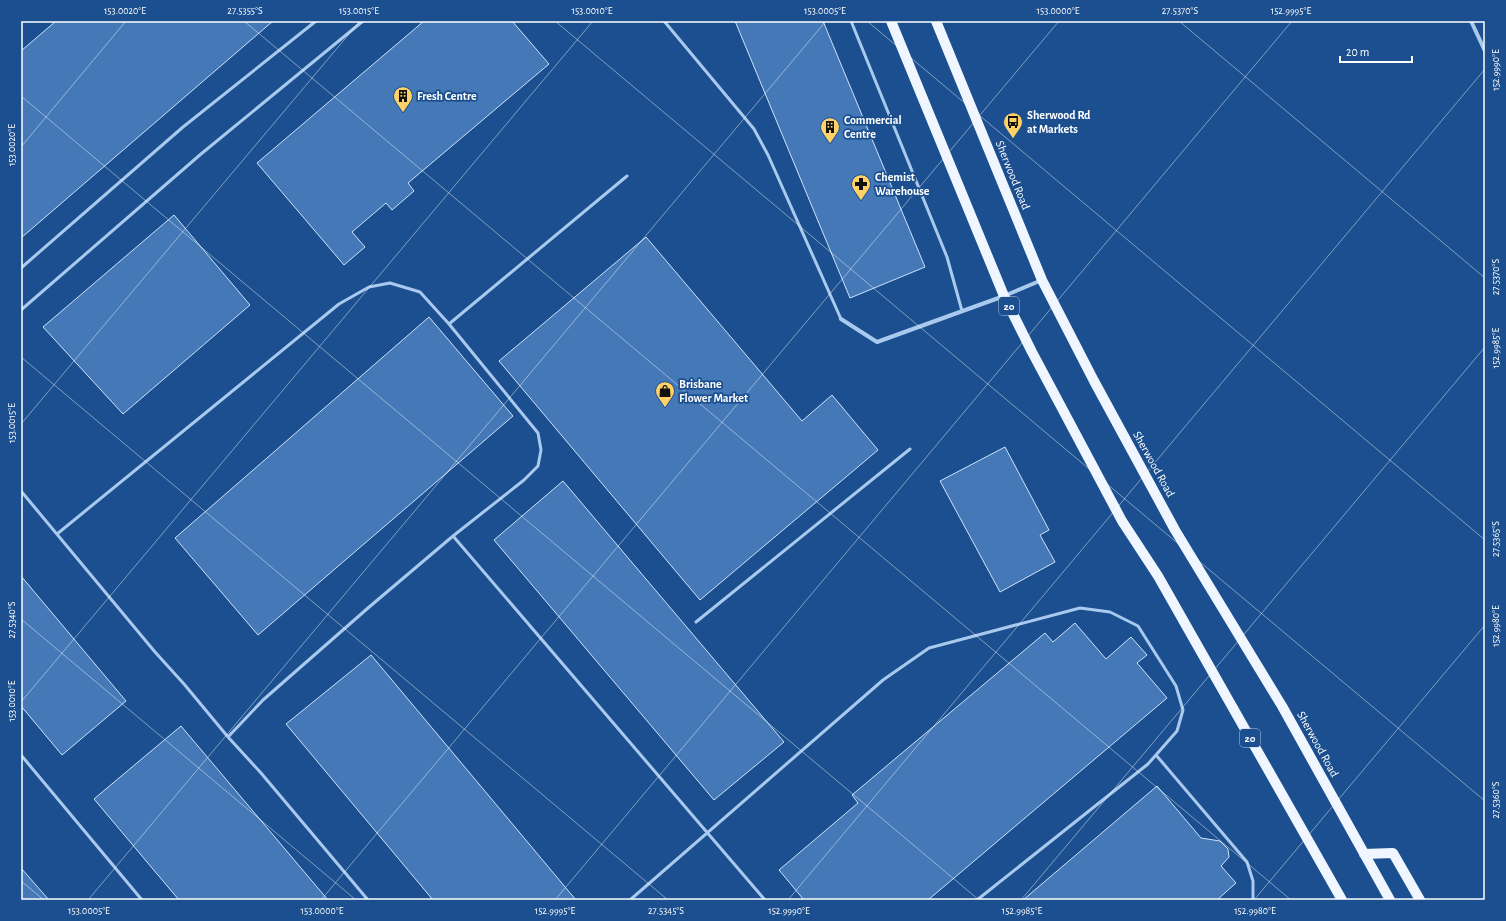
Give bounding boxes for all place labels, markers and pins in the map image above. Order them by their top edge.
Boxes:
building icon: Fresh Centre [392,85,414,113]
place label: Fresh Centre [417,90,477,102]
place label: Sherwood Rd at Markets [1027,109,1091,135]
bus stop icon: Sherwood Rd at Markets [1002,111,1024,139]
place label: Commercial Centre [844,114,902,140]
building icon: Commercial Centre [819,116,841,144]
place label: Chemist Warehouse [875,171,930,197]
pharmacy icon: Chemist Warehouse [850,173,872,201]
place label: Brisbane Flower Market [679,378,748,404]
shop icon: Brisbane Flower Market [654,380,676,408]

